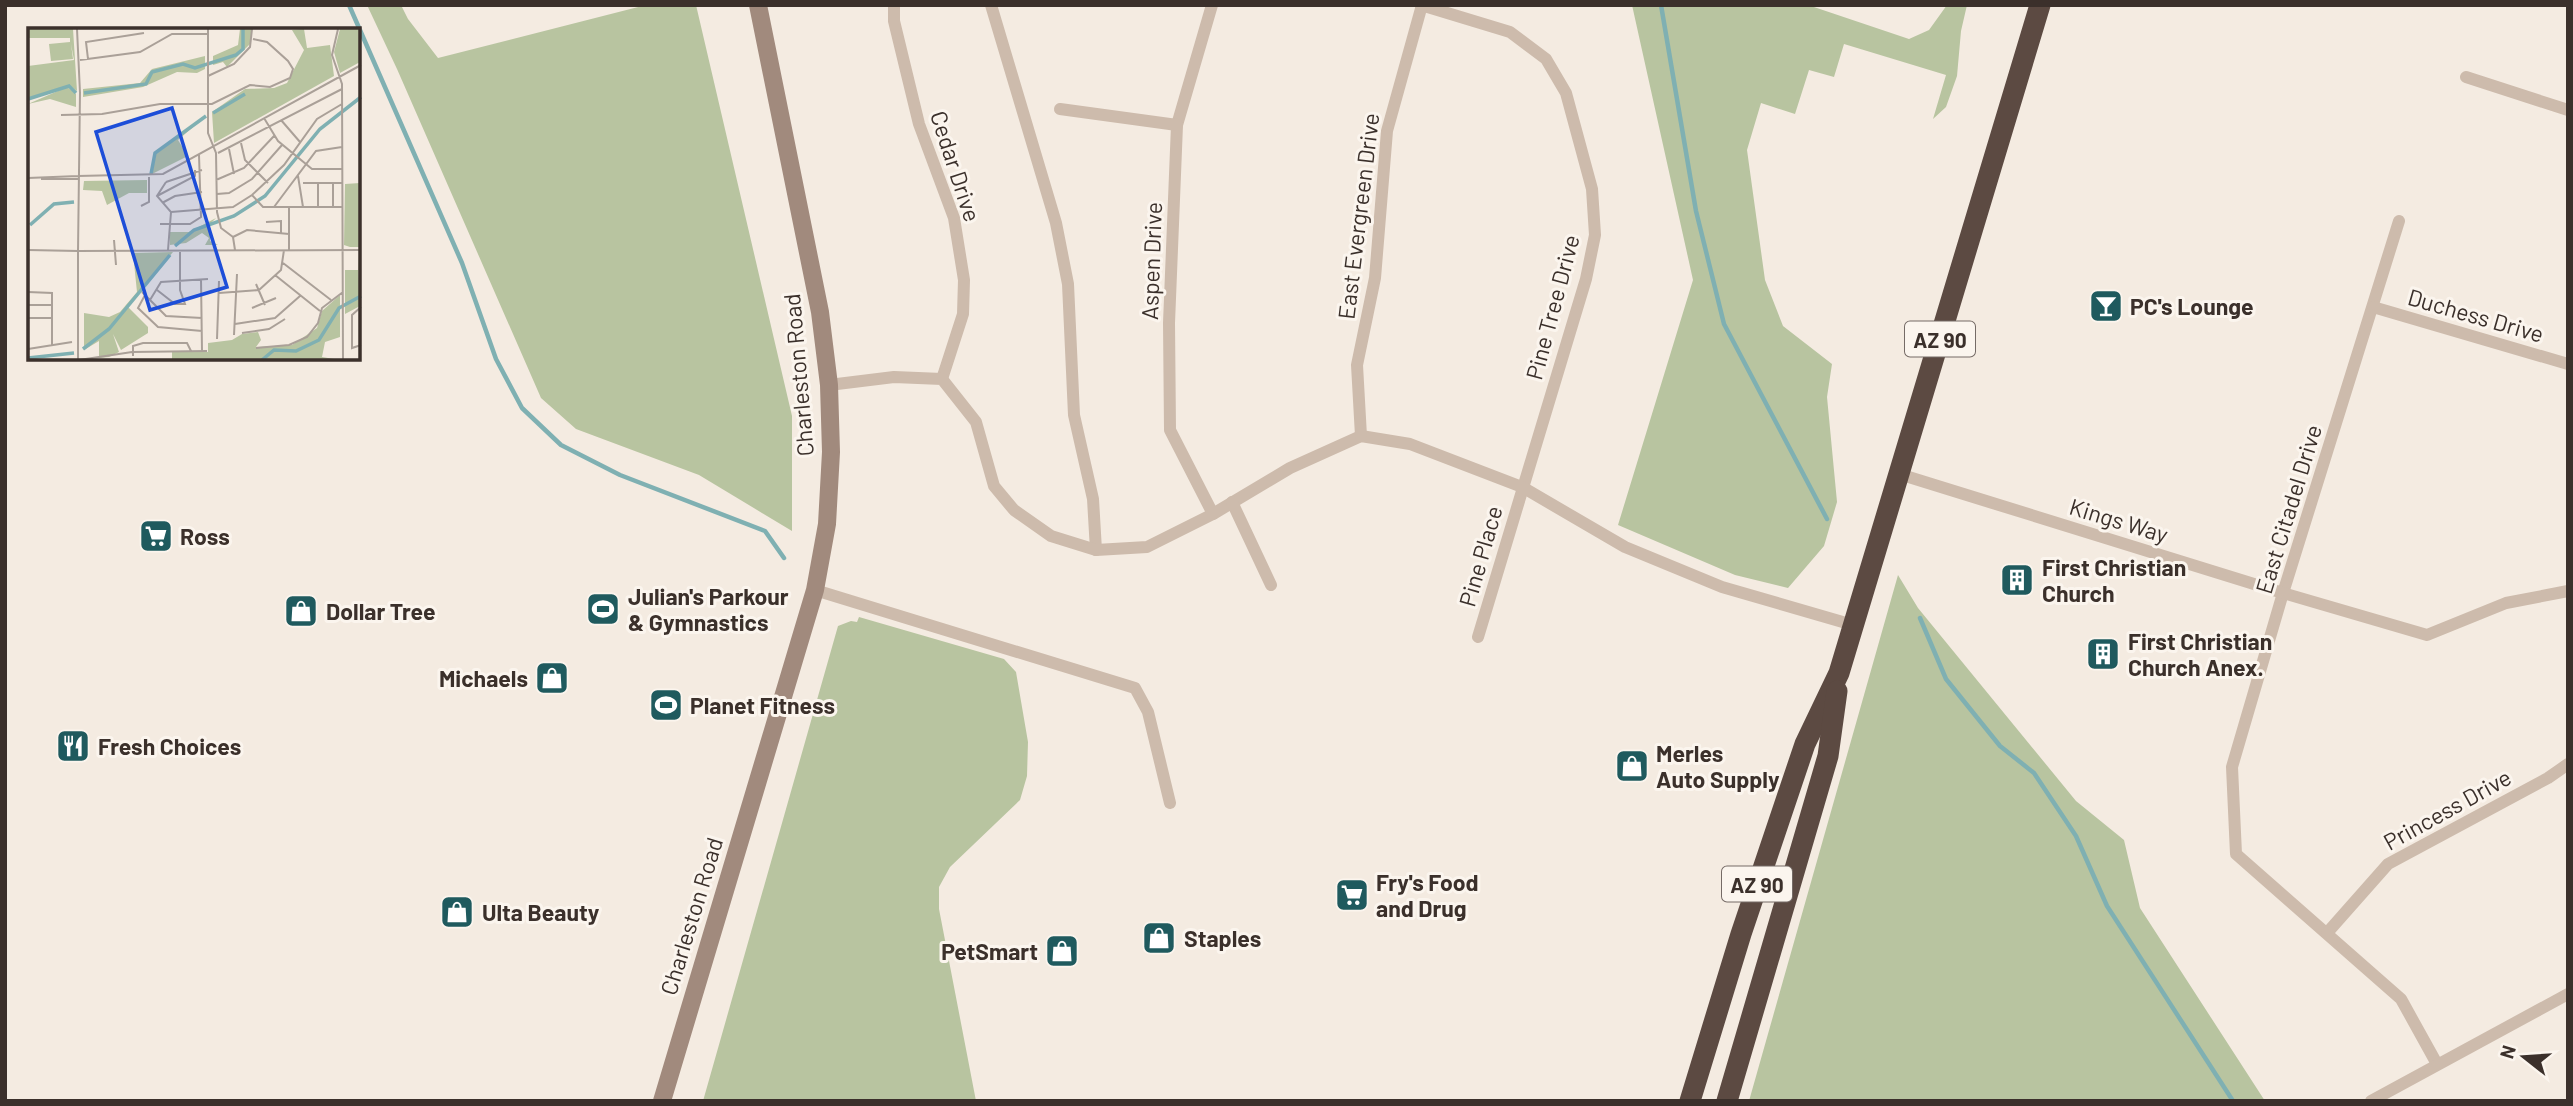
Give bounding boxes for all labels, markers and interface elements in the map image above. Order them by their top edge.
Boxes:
inset map [28,28,360,360]
street label: Cedar Drive [925,107,987,225]
street label: East Evergreen Drive [1331,111,1385,321]
street label: Aspen Drive [1135,202,1167,320]
street label: Pine Tree Drive [1519,231,1585,383]
street label: Duchess Drive [2405,282,2547,348]
bar icon: PC's Lounge [2087,287,2125,325]
street label: Charleston Road [777,292,819,458]
place label: PC's Lounge [2130,292,2254,320]
road number: AZ 90 [1905,322,1975,356]
street label: East Citadel Drive [2249,421,2327,597]
street label: Kings Way [2066,492,2172,548]
street label: Pine Place [1452,502,1508,610]
supermarket icon: Ross [137,517,175,555]
place label: Ross [180,522,230,550]
place label: First Christian Church [2042,553,2186,607]
building icon: First Christian Church [1998,561,2036,599]
place label: Julian's Parkour & Gymnastics [628,582,789,636]
sports icon: Julian's Parkour & Gymnastics [584,590,622,628]
shop icon: Dollar Tree [282,592,320,630]
place label: Dollar Tree [326,597,436,625]
place label: First Christian Church Anex. [2128,627,2272,681]
building icon: First Christian Church Anex. [2084,635,2122,673]
shop icon: Michaels [533,659,571,697]
place label: Michaels [439,664,528,692]
sports icon: Planet Fitness [647,686,685,724]
place label: Planet Fitness [690,691,835,719]
restaurant icon: Fresh Choices [54,727,92,765]
place label: Fresh Choices [98,732,241,760]
place label: Merles Auto Supply [1656,739,1780,793]
shop icon: Merles Auto Supply [1613,747,1651,785]
street label: Princess Drive [2378,762,2516,856]
street label: Charleston Road [654,834,728,998]
road number: AZ 90 [1722,866,1792,902]
place label: Fry's Food and Drug [1376,868,1479,922]
supermarket icon: Fry's Food and Drug [1333,876,1371,914]
shop icon: Ulta Beauty [438,893,476,931]
place label: Ulta Beauty [482,898,600,926]
shop icon: Staples [1140,919,1178,957]
place label: Staples [1184,924,1261,952]
shop icon: PetSmart [1043,932,1081,970]
place label: PetSmart [941,937,1038,965]
north arrow [2489,1022,2559,1092]
text: N [2494,1042,2520,1061]

